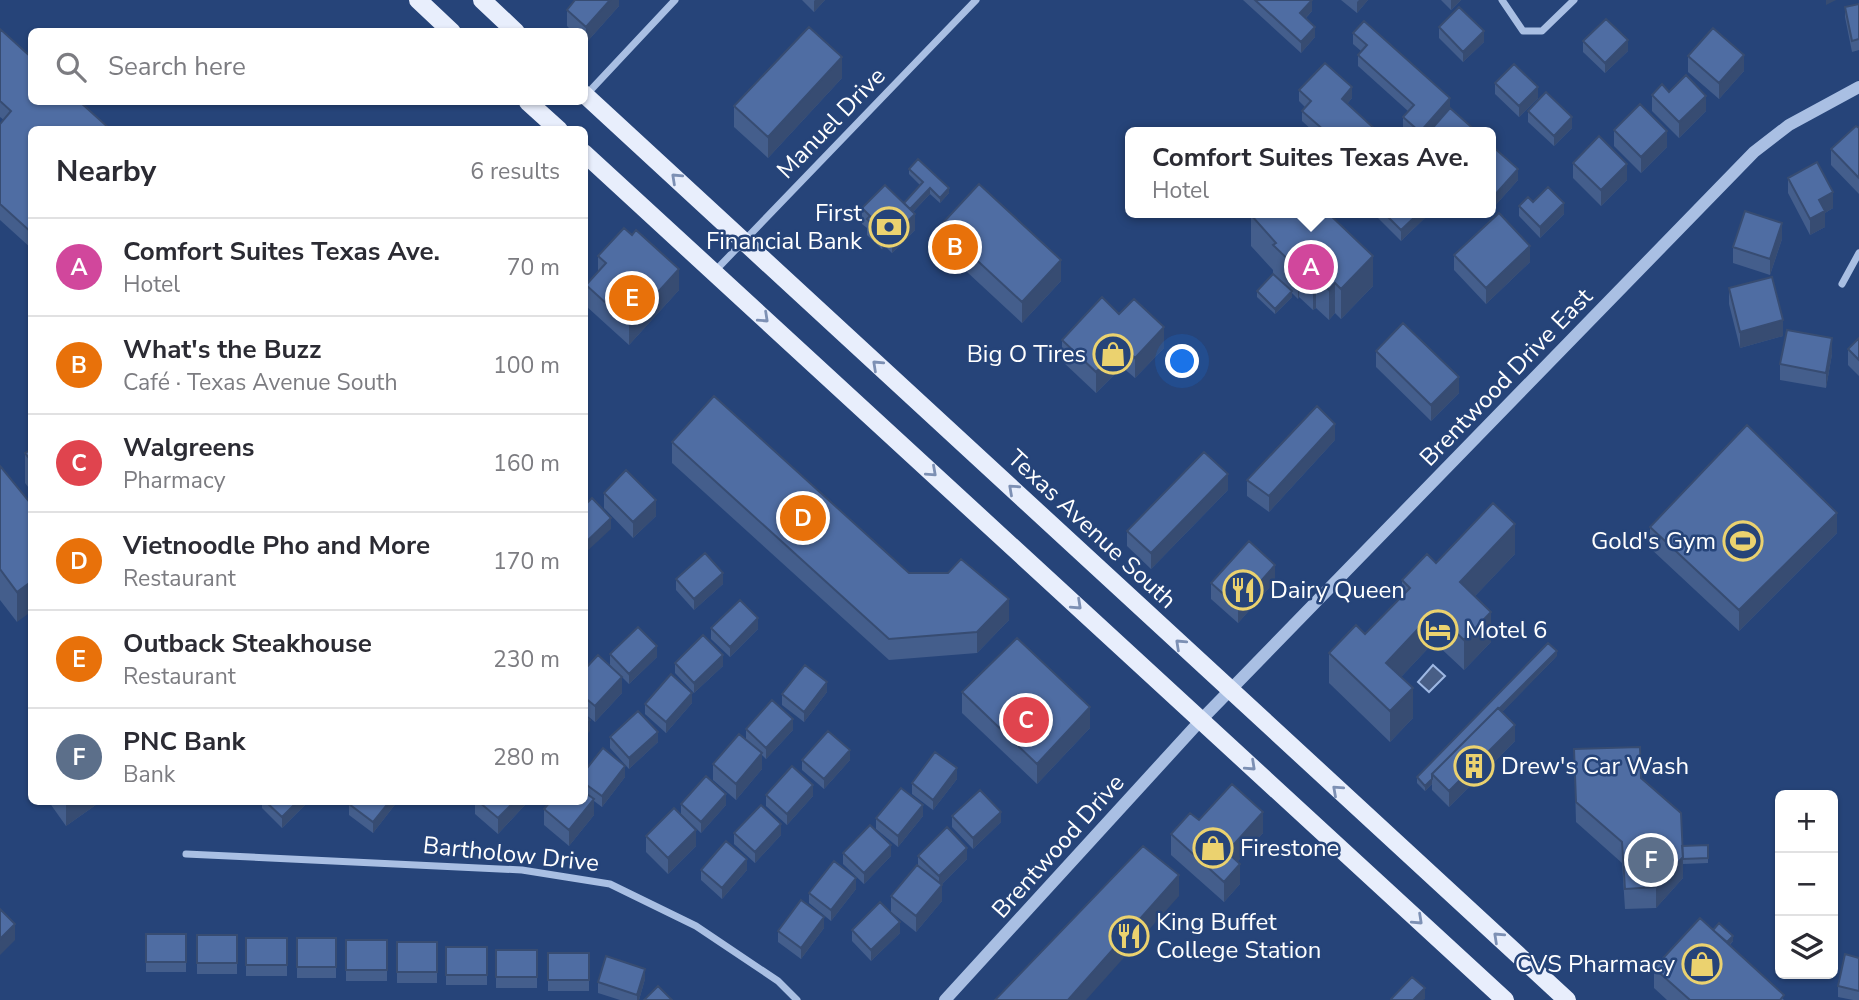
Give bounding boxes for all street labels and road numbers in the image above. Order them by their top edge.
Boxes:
street label: Manuel Drive [770,60,892,186]
street label: Brentwood Drive East [1413,281,1600,473]
street label: Texas Avenue South [1001,442,1183,616]
street label: Brentwood Drive [985,767,1131,925]
street label: Bartholow Drive [421,829,601,879]

